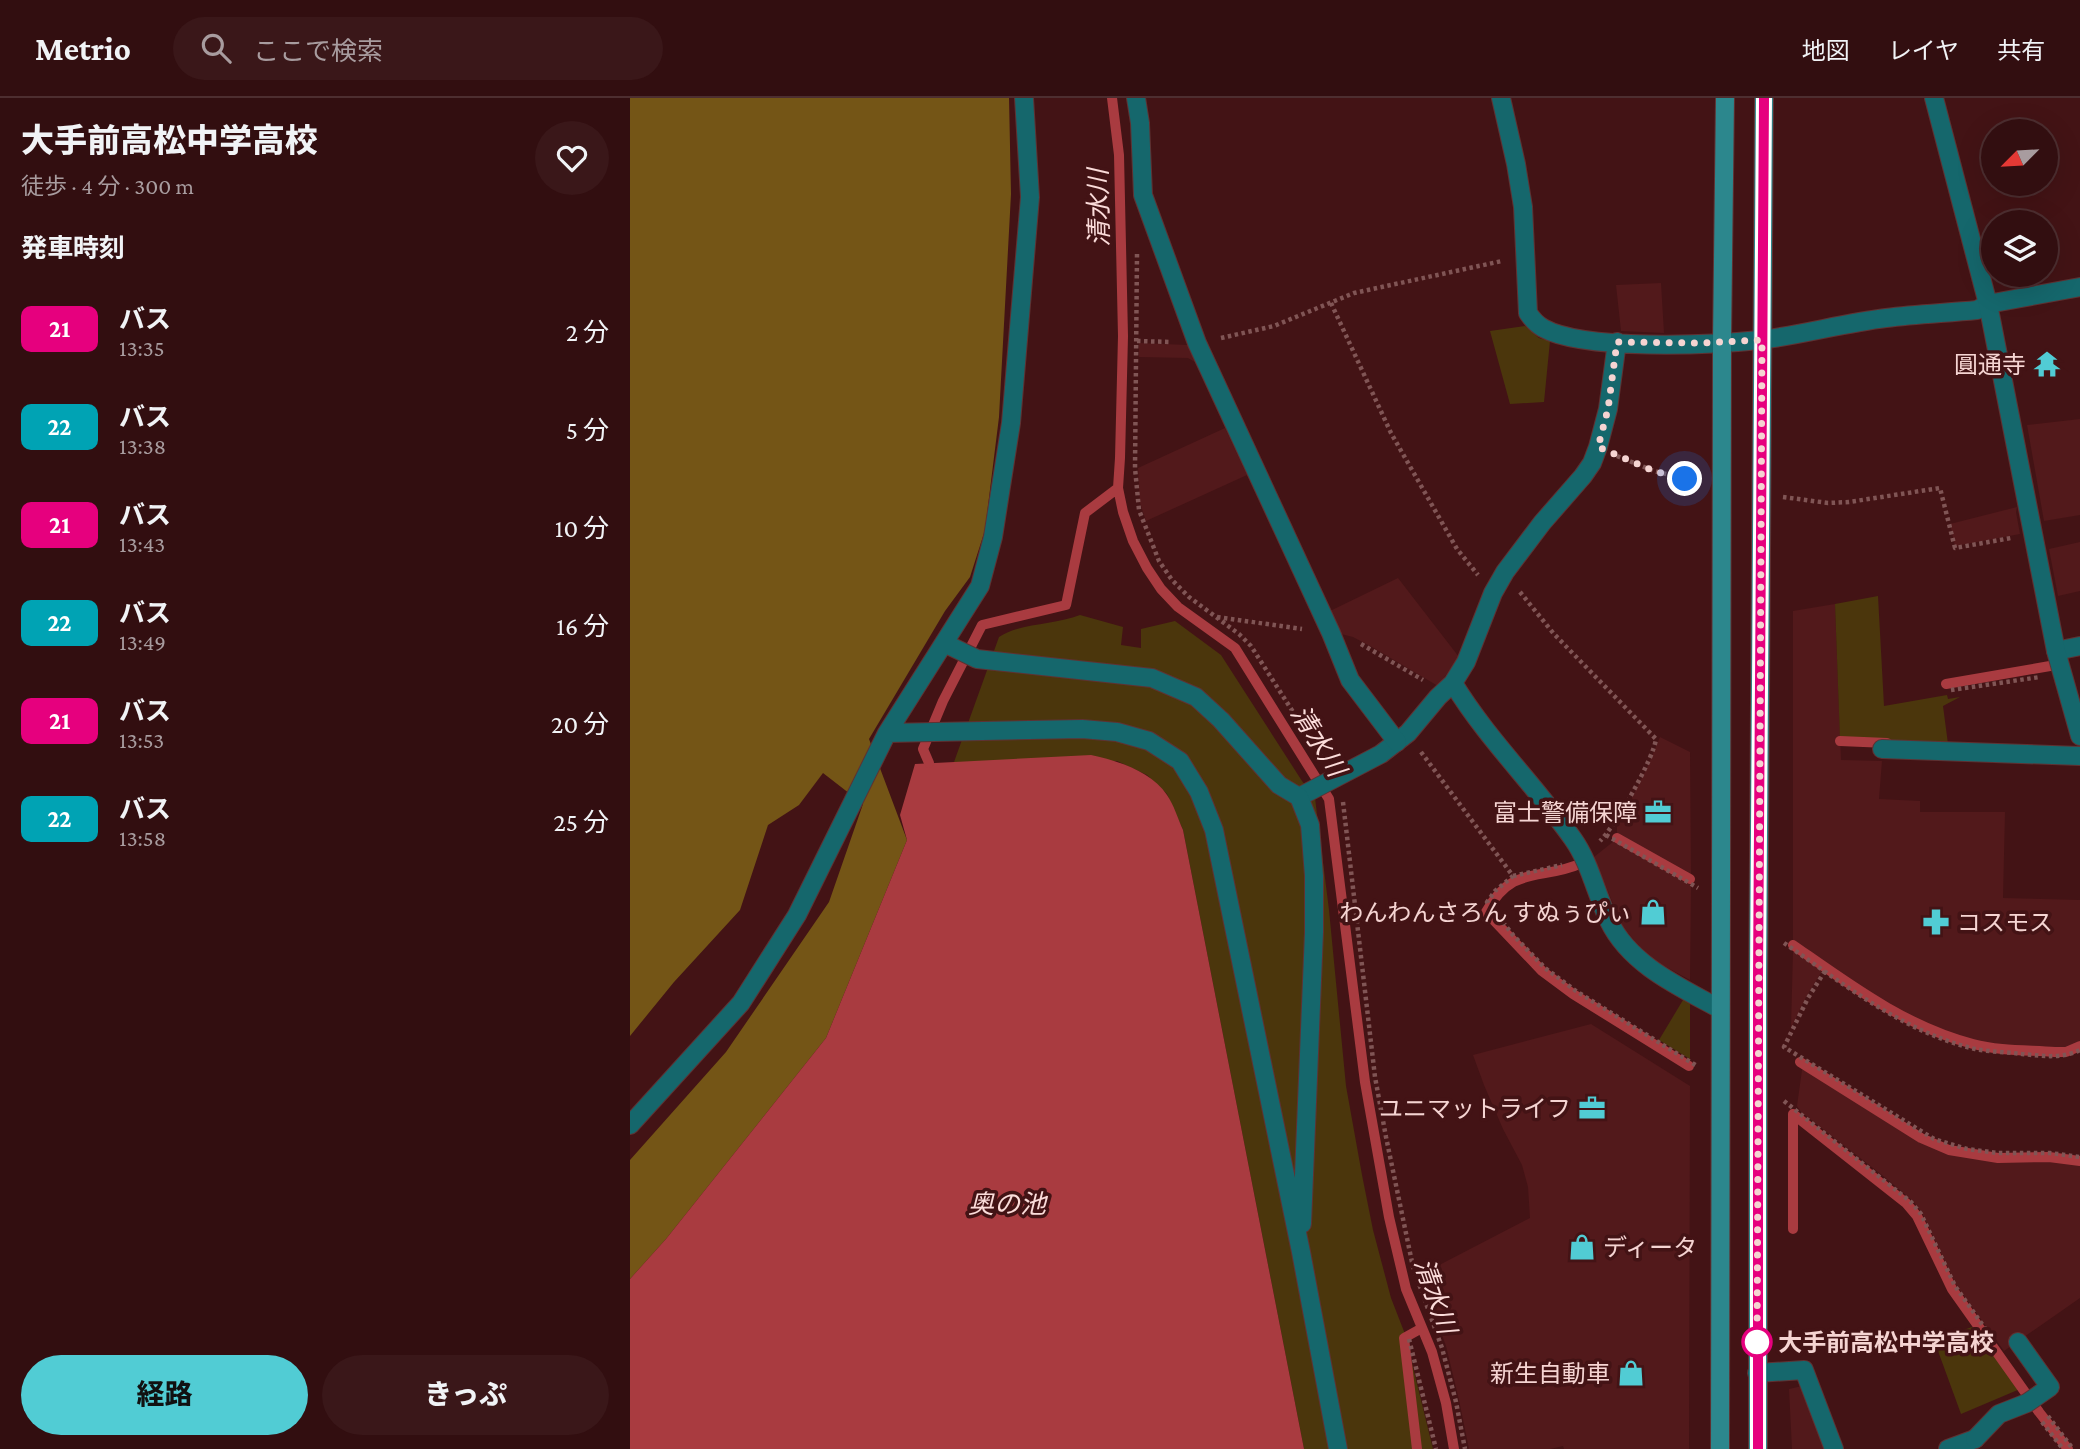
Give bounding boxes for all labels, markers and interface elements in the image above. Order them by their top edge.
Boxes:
search box [173,17,663,80]
icon: search [197,29,235,67]
text: Metrio [35,30,131,67]
text: ここで検索 [253,37,383,66]
text: 地図 [1802,37,1850,64]
text: レイヤ [1888,37,1959,64]
text: 共有 [1997,37,2045,64]
north arrow [1981,119,2058,196]
map controls [1981,119,2058,287]
button: heart [535,121,609,195]
text: 大手前高松中学高校 [21,122,318,159]
water label: 清水川 [1084,166,1114,247]
text: 徒歩 · 4 分 · 300 m [21,173,194,199]
button: layers [1981,210,2058,287]
text: 発車時刻 [21,234,125,263]
text: バス [119,305,171,334]
text: 21 [49,315,70,342]
text: 2 分 [566,318,609,347]
text: 13:35 [119,335,165,361]
temple icon: 圓通寺 [2032,349,2062,379]
place label: 圓通寺 [1954,351,2026,378]
text: バス [119,403,171,432]
text: 22 [47,413,72,440]
text: 5 分 [566,416,609,445]
text: 13:38 [119,433,166,459]
your location [1667,461,1702,496]
text: バス [119,501,171,530]
text: 21 [49,511,70,538]
text: 10 分 [555,514,609,543]
text: 13:43 [119,531,165,557]
text: バス [119,599,171,628]
text: 22 [47,609,72,636]
text: 16 分 [556,612,609,641]
text: 13:49 [119,629,166,655]
text: バス [119,697,171,726]
water label: 清水川 [1285,700,1353,784]
text: 21 [49,707,70,734]
text: 20 分 [551,710,609,739]
text: 13:53 [119,727,164,753]
text: バス [119,795,171,824]
office icon: 富士警備保障 [1643,797,1673,827]
place label: 富士警備保障 [1493,799,1637,826]
text: 22 [47,805,72,832]
text: 25 分 [553,808,609,837]
text: 13:58 [119,825,166,851]
shop icon: わんわんさろん すぬぅぴぃ [1638,897,1668,927]
place label: わんわんさろん すぬぅぴぃ [1340,899,1632,926]
pharmacy icon: コスモス [1921,907,1951,937]
place label: コスモス [1957,909,2053,936]
office icon: ユニマットライフ [1577,1093,1607,1123]
place label: ユニマットライフ [1379,1095,1571,1122]
water label: 奥の池 [968,1190,1049,1219]
shop icon: ディータ [1567,1232,1597,1262]
place label: ディータ [1603,1234,1697,1261]
water label: 清水川 [1409,1254,1462,1340]
marker: 大手前高松中学高校 [1742,1327,1772,1357]
place label: 大手前高松中学高校 [1778,1329,1994,1356]
button: 経路 [21,1355,308,1435]
button: きっぷ [322,1355,609,1435]
shop icon: 新生自動車 [1616,1358,1646,1388]
place label: 新生自動車 [1490,1360,1610,1387]

